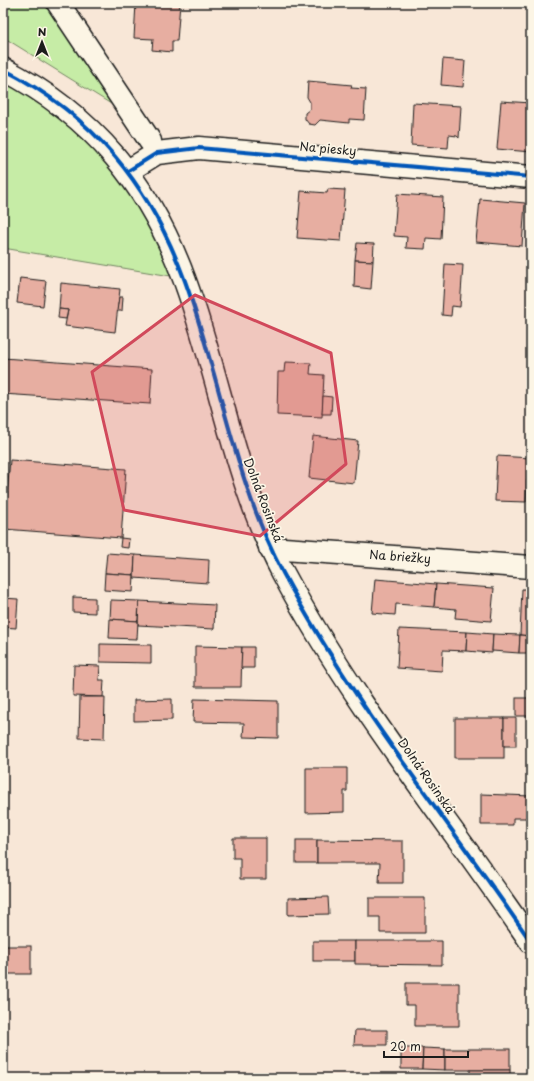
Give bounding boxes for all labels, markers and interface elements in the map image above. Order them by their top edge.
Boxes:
north arrow [22,22,62,62]
text: N [38,23,47,40]
street label: Na piesky [299,137,357,159]
street label: Dolná Rosinská [240,455,289,545]
street label: Na briežky [369,545,431,567]
street label: Dolná Rosinská [394,734,460,818]
scale bar [384,1033,468,1059]
text: 20 m [390,1037,421,1055]

